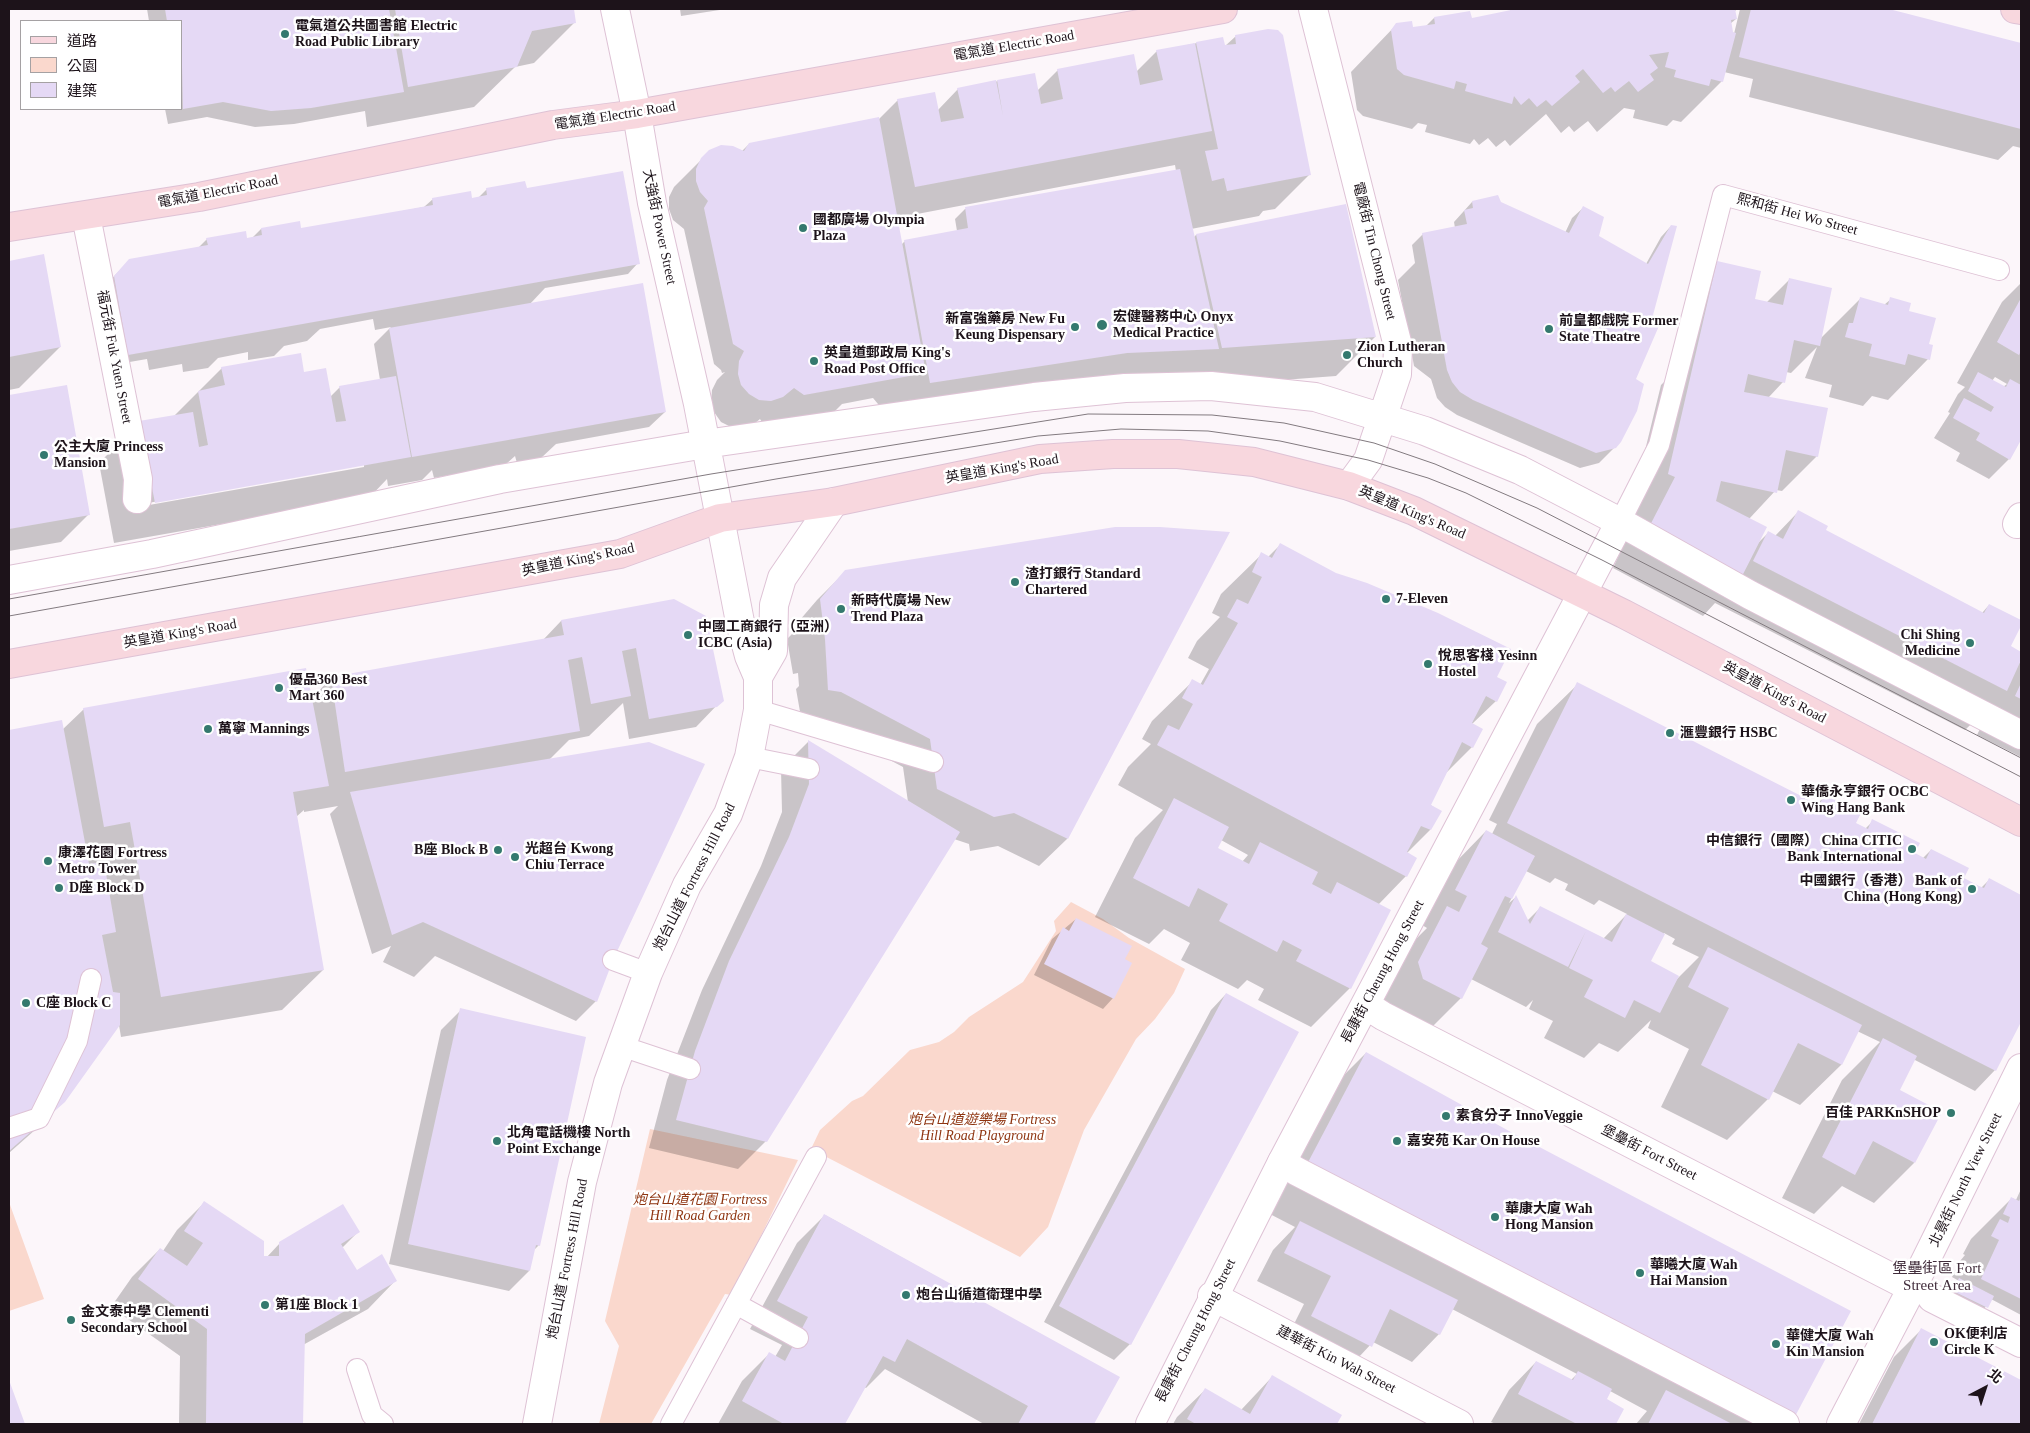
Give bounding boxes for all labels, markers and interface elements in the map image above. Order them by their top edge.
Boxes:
place label: 電氣道公共圖書館 Electric Road Public Library [295,18,457,50]
legend [20,20,182,110]
street label: 電氣道 Electric Road [952,27,1076,65]
marker: 電氣道公共圖書館 Electric Road Public Library [279,28,291,40]
text: 道路 [67,33,97,49]
text: 公園 [67,58,97,74]
text: 建築 [67,83,97,99]
street label: 電氣道 Electric Road [553,98,677,134]
street label: 大強街 Power Street [639,168,679,286]
street label: 電氣道 Electric Road [156,172,280,212]
street label: 電廠街 Tin Chong Street [1349,180,1399,322]
street label: 熙和街 Hei Wo Street [1735,191,1859,239]
place label: 國都廣場 Olympia Plaza [813,212,925,244]
marker: 國都廣場 Olympia Plaza [797,222,809,234]
street label: 福元街 Fuk Yuen Street [93,289,135,425]
place label: 宏健醫務中心 Onyx Medical Practice [1113,309,1233,342]
place label: 新富強藥房 New Fu Keung Dispensary [945,311,1065,344]
place label: 前皇都戲院 Former State Theatre [1559,313,1678,346]
marker: 宏健醫務中心 Onyx Medical Practice [1095,318,1109,332]
marker: 新富強藥房 New Fu Keung Dispensary [1069,321,1081,333]
marker: 前皇都戲院 Former State Theatre [1543,323,1555,335]
place label: Zion Lutheran Church [1357,339,1445,372]
place label: 英皇道郵政局 King's Road Post Office [824,345,950,378]
marker: Zion Lutheran Church [1341,349,1353,361]
marker: 英皇道郵政局 King's Road Post Office [808,355,820,367]
place label: 公主大廈 Princess Mansion [54,439,163,472]
marker: 公主大廈 Princess Mansion [38,449,50,461]
street label: 英皇道 King's Road [944,451,1060,487]
street label: 英皇道 King's Road [1356,483,1468,543]
street label: 英皇道 King's Road [520,540,636,580]
place label: 渣打銀行 Standard Chartered [1025,566,1141,598]
marker: 渣打銀行 Standard Chartered [1009,576,1021,588]
place label: 7-Eleven [1396,591,1448,607]
place label: 新時代廣場 New Trend Plaza [851,593,951,626]
marker: 7-Eleven [1380,593,1392,605]
marker: 新時代廣場 New Trend Plaza [835,603,847,615]
street label: 英皇道 King's Road [122,616,238,652]
place label: 中國工商銀行（亞洲） ICBC (Asia) [698,619,838,652]
place label: Chi Shing Medicine [1900,627,1960,660]
marker: 中國工商銀行（亞洲） ICBC (Asia) [682,629,694,641]
marker: Chi Shing Medicine [1964,637,1976,649]
place label: 悅思客棧 Yesinn Hostel [1438,648,1537,680]
marker: 悅思客棧 Yesinn Hostel [1422,658,1434,670]
street label: 英皇道 King's Road [1719,659,1829,727]
place label: 優品360 Best Mart 360 [289,672,367,704]
marker: 優品360 Best Mart 360 [273,682,285,694]
place label: 萬寧 Mannings [218,721,309,737]
marker: 萬寧 Mannings [202,723,214,735]
place label: 滙豐銀行 HSBC [1680,725,1778,741]
marker: 滙豐銀行 HSBC [1664,727,1676,739]
place label: 華僑永亨銀行 OCBC Wing Hang Bank [1801,784,1929,816]
marker: 華僑永亨銀行 OCBC Wing Hang Bank [1785,794,1797,806]
street label: 炮台山道 Fortress Hill Road [651,801,739,953]
place label: 中信銀行（國際） China CITIC Bank International [1706,833,1902,866]
place label: 光超台 Kwong Chiu Terrace [525,841,613,874]
place label: B座 Block B [414,842,488,858]
marker: 中信銀行（國際） China CITIC Bank International [1906,843,1918,855]
marker: B座 Block B [492,844,504,856]
place label: 康澤花園 Fortress Metro Tower [58,845,167,878]
marker: 光超台 Kwong Chiu Terrace [509,851,521,863]
marker: 康澤花園 Fortress Metro Tower [42,855,54,867]
place label: 中國銀行（香港） Bank of China (Hong Kong) [1799,873,1962,906]
place label: D座 Block D [69,880,144,896]
marker: D座 Block D [53,882,65,894]
marker: 中國銀行（香港） Bank of China (Hong Kong) [1966,883,1978,895]
street label: 長康街 Cheung Hong Street [1338,898,1428,1046]
place label: C座 Block C [36,995,111,1011]
marker: C座 Block C [20,997,32,1009]
place label: 百佳 PARKnSHOP [1825,1105,1941,1121]
marker: 百佳 PARKnSHOP [1945,1107,1957,1119]
place label: 素食分子 InnoVeggie [1456,1108,1583,1124]
marker: 素食分子 InnoVeggie [1440,1110,1452,1122]
street label: 北景街 North View Street [1926,1110,2006,1250]
park label: 炮台山道遊樂場 Fortress Hill Road Playground [908,1112,1056,1144]
street label: 堡壘街 Fort Street [1598,1122,1700,1184]
place label: 北角電話機樓 North Point Exchange [507,1125,630,1158]
place label: 嘉安苑 Kar On House [1407,1133,1540,1149]
marker: 北角電話機樓 North Point Exchange [491,1135,503,1147]
marker: 嘉安苑 Kar On House [1391,1135,1403,1147]
street label: 炮台山道 Fortress Hill Road [544,1177,592,1341]
park label: 炮台山道花園 Fortress Hill Road Garden [633,1192,767,1224]
place label: 華康大廈 Wah Hong Mansion [1505,1201,1593,1234]
marker: 華康大廈 Wah Hong Mansion [1489,1211,1501,1223]
street label: 長康街 Cheung Hong Street [1152,1256,1240,1406]
place label: 華曦大廈 Wah Hai Mansion [1650,1257,1738,1290]
district label: 堡壘街區 Fort Street Area [1893,1260,1981,1295]
marker: 華曦大廈 Wah Hai Mansion [1634,1267,1646,1279]
place label: 炮台山循道衛理中學 [916,1287,1042,1303]
marker: 炮台山循道衛理中學 [900,1289,912,1301]
place label: 第1座 Block 1 [275,1297,358,1313]
marker: 第1座 Block 1 [259,1299,271,1311]
place label: 金文泰中學 Clementi Secondary School [81,1304,209,1336]
marker: 金文泰中學 Clementi Secondary School [65,1314,77,1326]
street label: 建華街 Kin Wah Street [1274,1323,1398,1397]
place label: OK便利店 Circle K [1944,1326,2008,1358]
place label: 華健大廈 Wah Kin Mansion [1786,1328,1874,1360]
marker: OK便利店 Circle K [1928,1336,1940,1348]
marker: 華健大廈 Wah Kin Mansion [1770,1338,1782,1350]
north arrow [1960,1363,2010,1413]
text: 北 [1985,1366,2005,1386]

